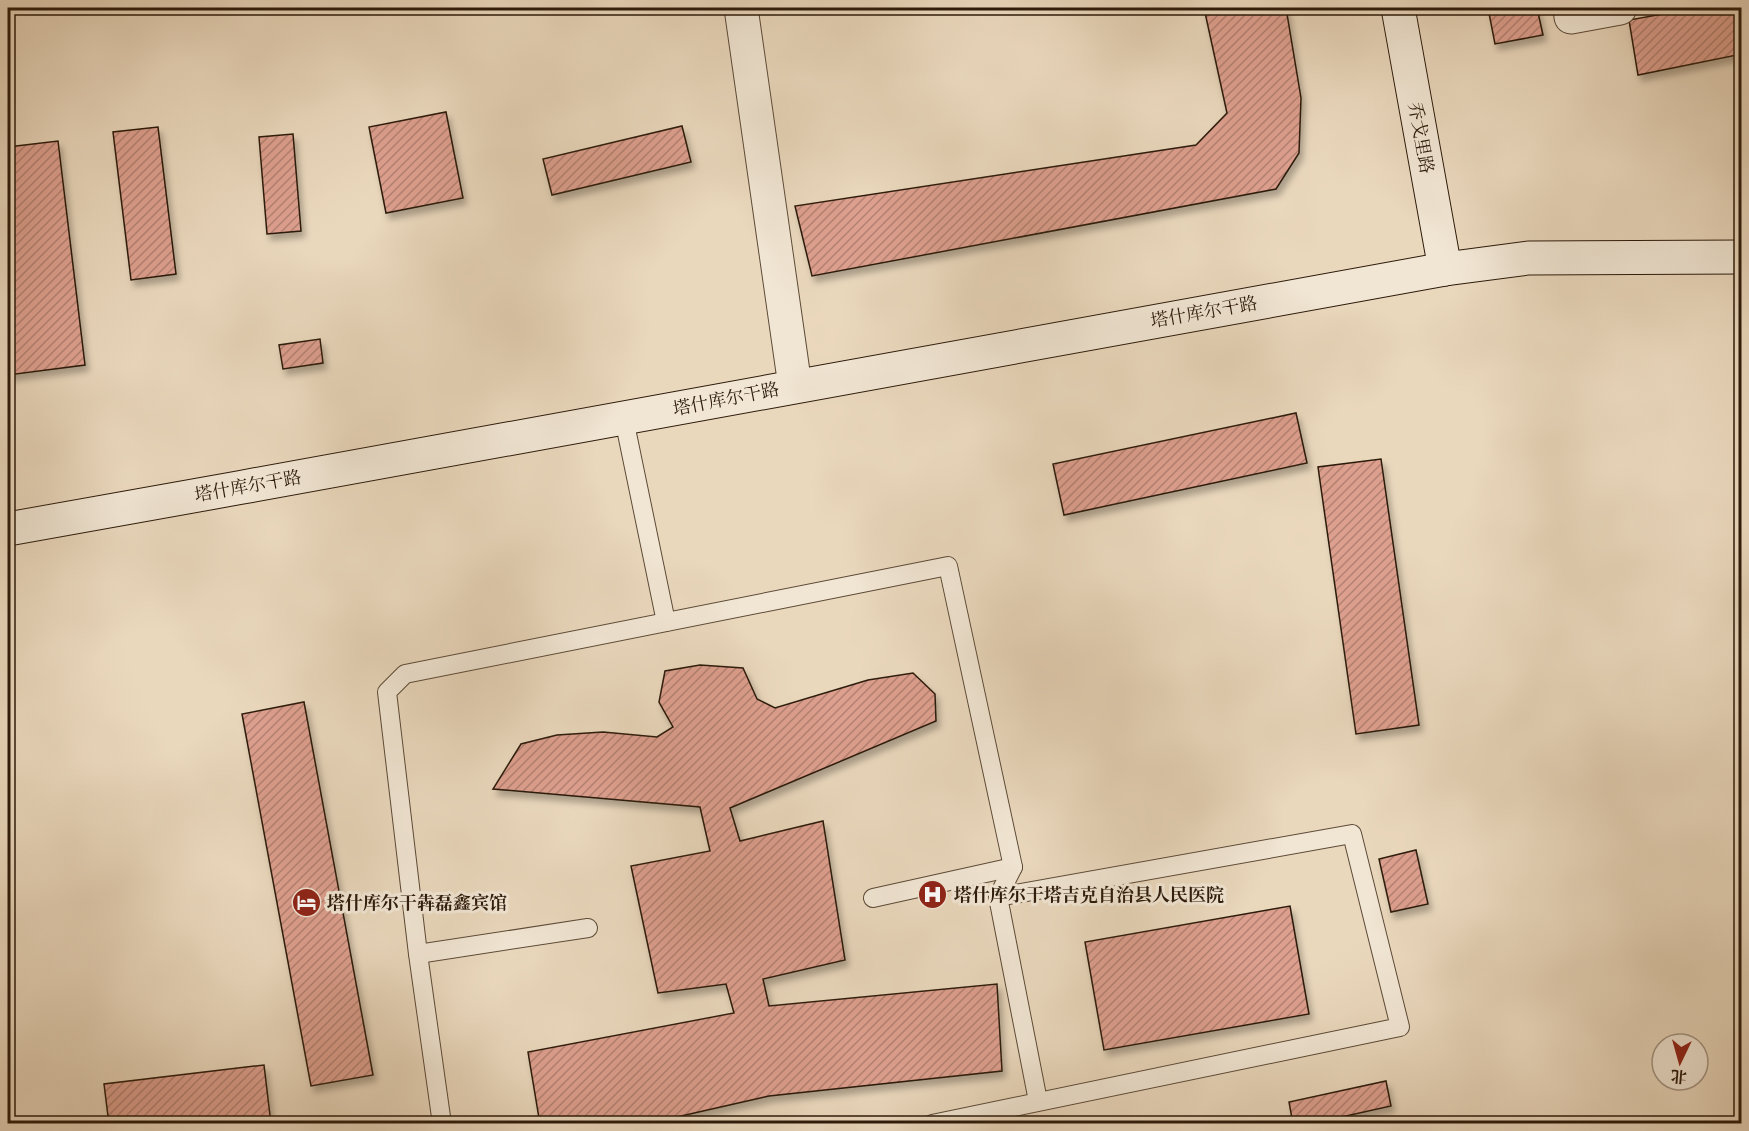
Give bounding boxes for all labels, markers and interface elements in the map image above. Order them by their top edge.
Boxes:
street label: 乔戈里路 [1404,101,1437,175]
street label: 塔什库尔干路 [1149,293,1259,332]
street label: 塔什库尔干路 [671,379,781,420]
street label: 塔什库尔干路 [193,467,303,506]
hospital icon: 塔什库尔干塔吉克自治县人民医院 [917,879,949,911]
place label: 塔什库尔干塔吉克自治县人民医院 [954,885,1224,906]
hotel icon: 塔什库尔干犇磊鑫宾馆 [290,887,322,919]
place label: 塔什库尔干犇磊鑫宾馆 [327,893,507,914]
north arrow [1650,1032,1710,1092]
text: 北 [1670,1066,1688,1087]

